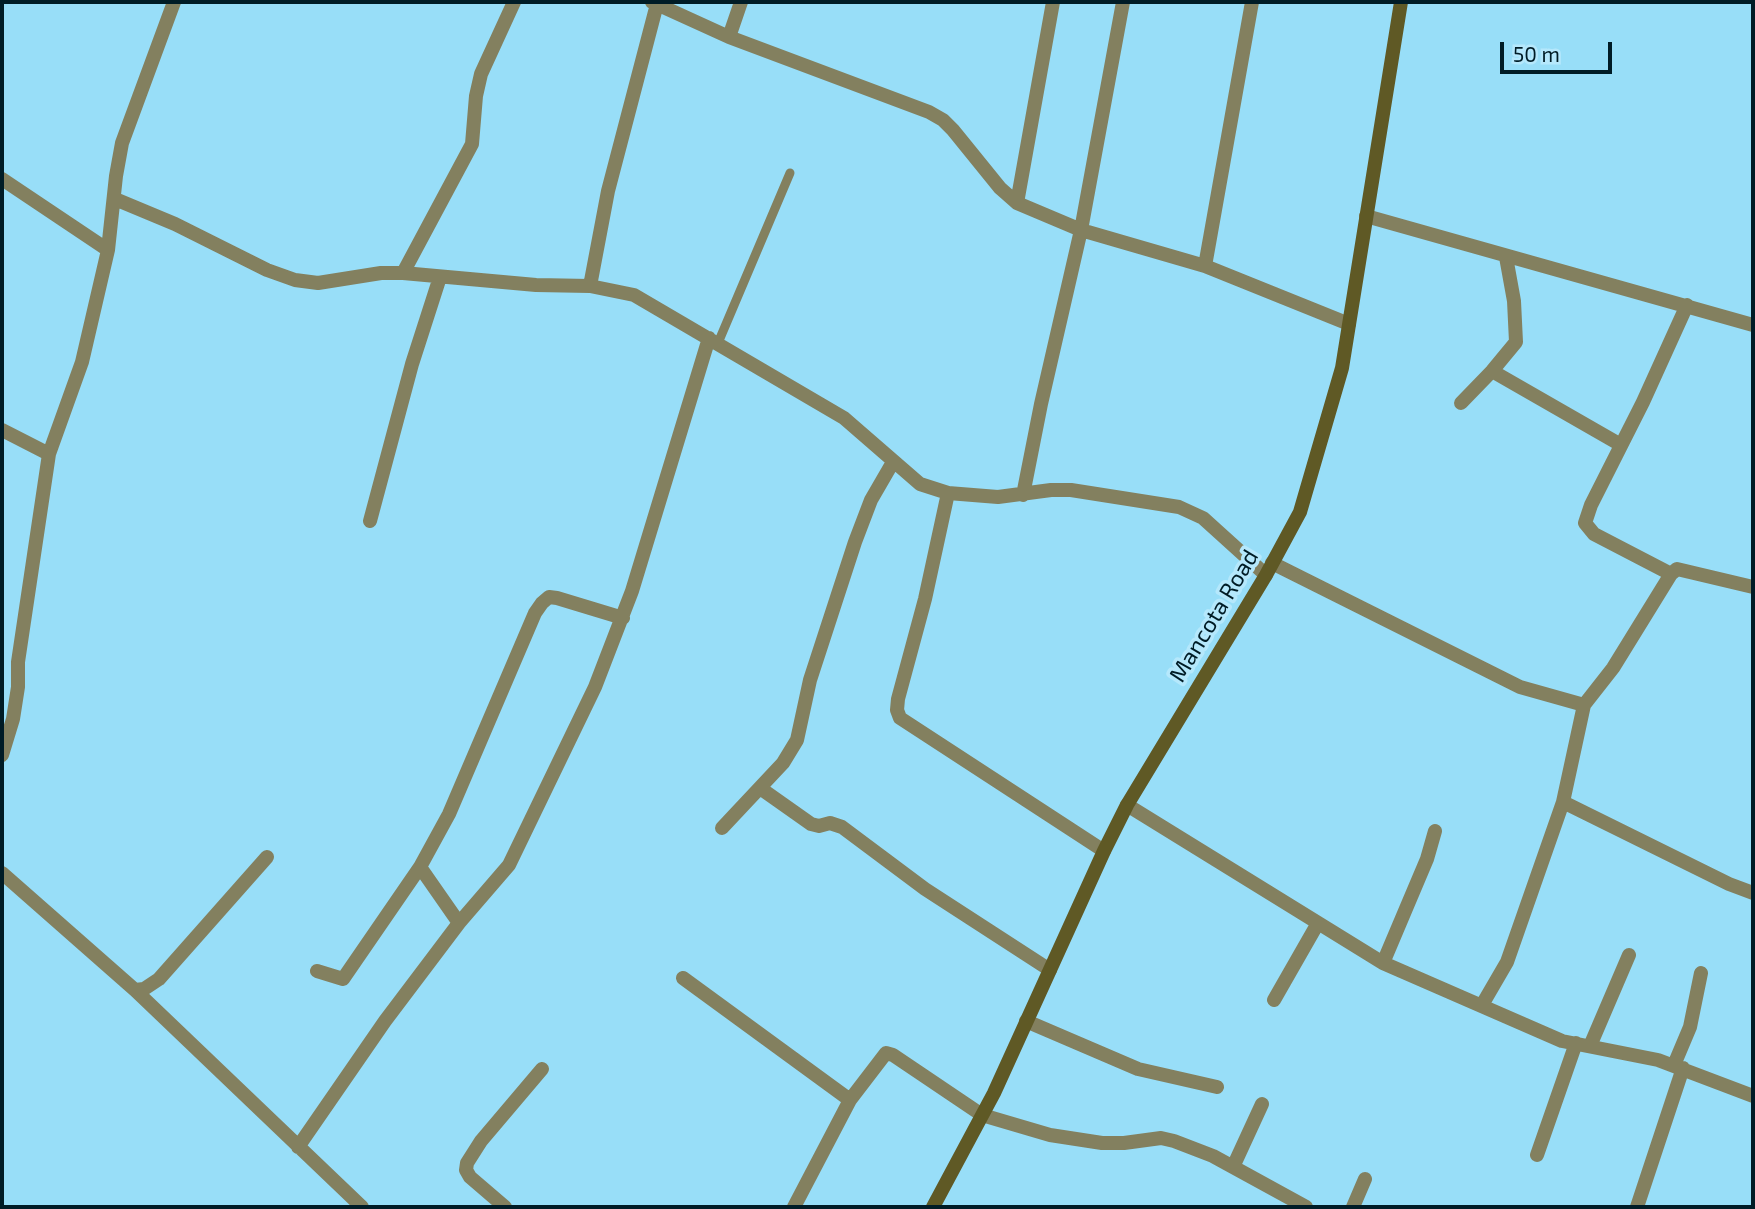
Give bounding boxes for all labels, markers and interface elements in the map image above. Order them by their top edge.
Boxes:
scale bar [1503,28,1615,72]
text: 50 m [1513,41,1560,66]
street label: Mancota Road [1164,545,1264,687]

